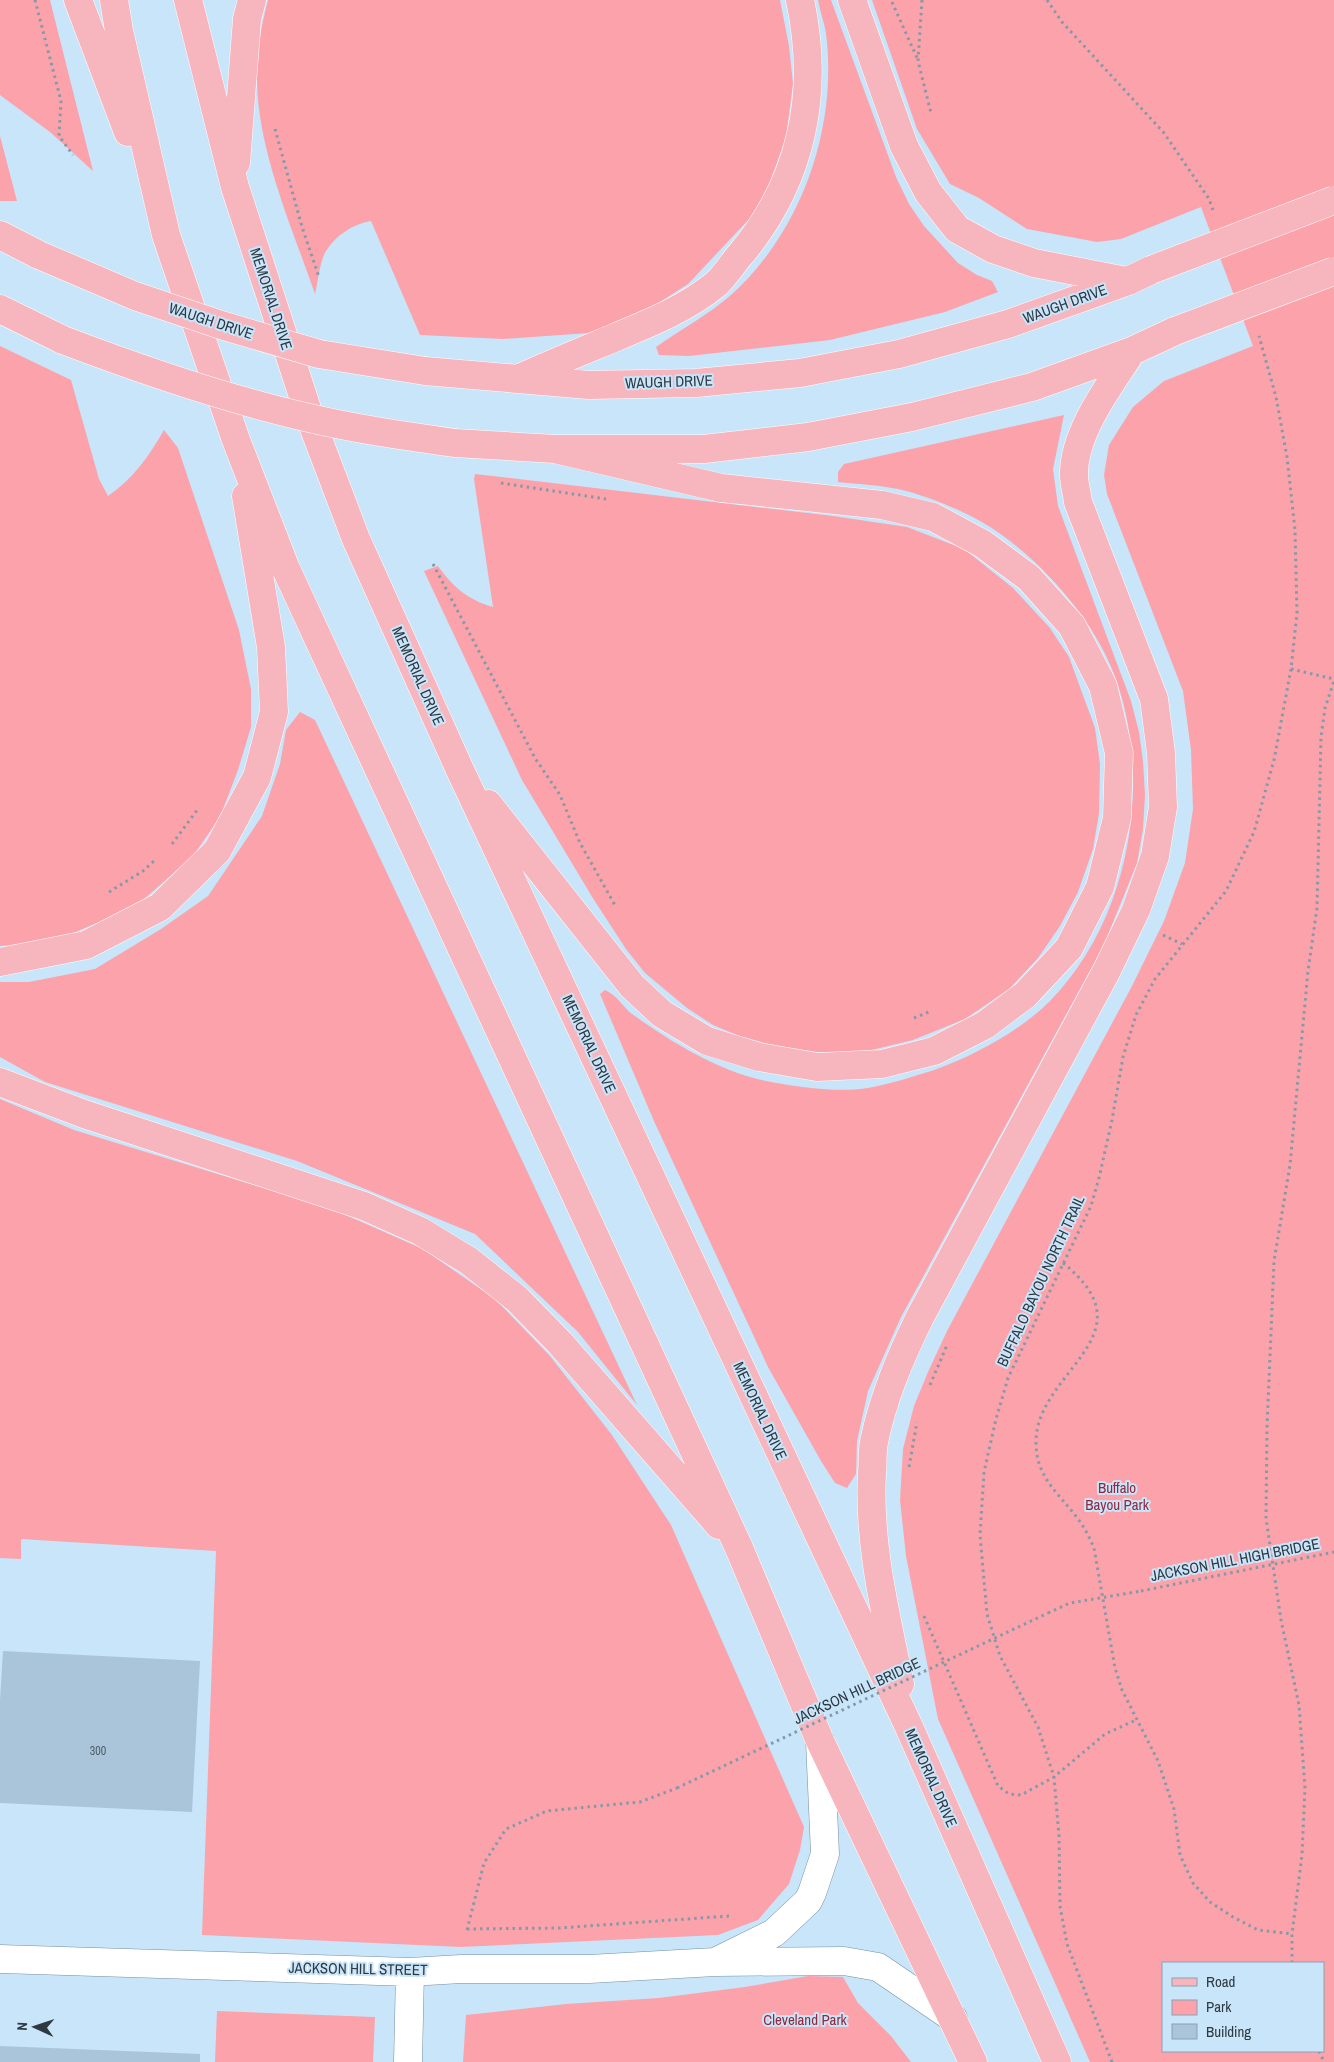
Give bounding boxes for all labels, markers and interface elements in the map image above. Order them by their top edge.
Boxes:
street label: MEMORIAL DRIVE [245,245,298,353]
street label: WAUGH DRIVE [1020,279,1110,328]
street label: WAUGH DRIVE [166,297,256,344]
street label: WAUGH DRIVE [625,369,713,394]
street label: MEMORIAL DRIVE [387,623,450,729]
street label: MEMORIAL DRIVE [558,991,621,1096]
street label: BUFFALO BAYOU NORTH TRAIL [992,1192,1090,1370]
street label: MEMORIAL DRIVE [729,1358,792,1463]
park label: Buffalo Bayou Park [1085,1477,1150,1515]
street label: JACKSON HILL HIGH BRIDGE [1149,1533,1321,1586]
street label: JACKSON HILL BRIDGE [790,1652,924,1729]
street label: MEMORIAL DRIVE [900,1725,963,1831]
house number: 300 [90,1743,106,1759]
street label: JACKSON HILL STREET [288,1957,428,1980]
legend [1162,1962,1324,2052]
text: Road [1206,1971,1235,1992]
text: Park [1206,1996,1232,2017]
north arrow [10,2002,60,2052]
park label: Cleveland Park [763,2009,848,2030]
text: Building [1206,2021,1251,2042]
text: N [13,2022,31,2031]

